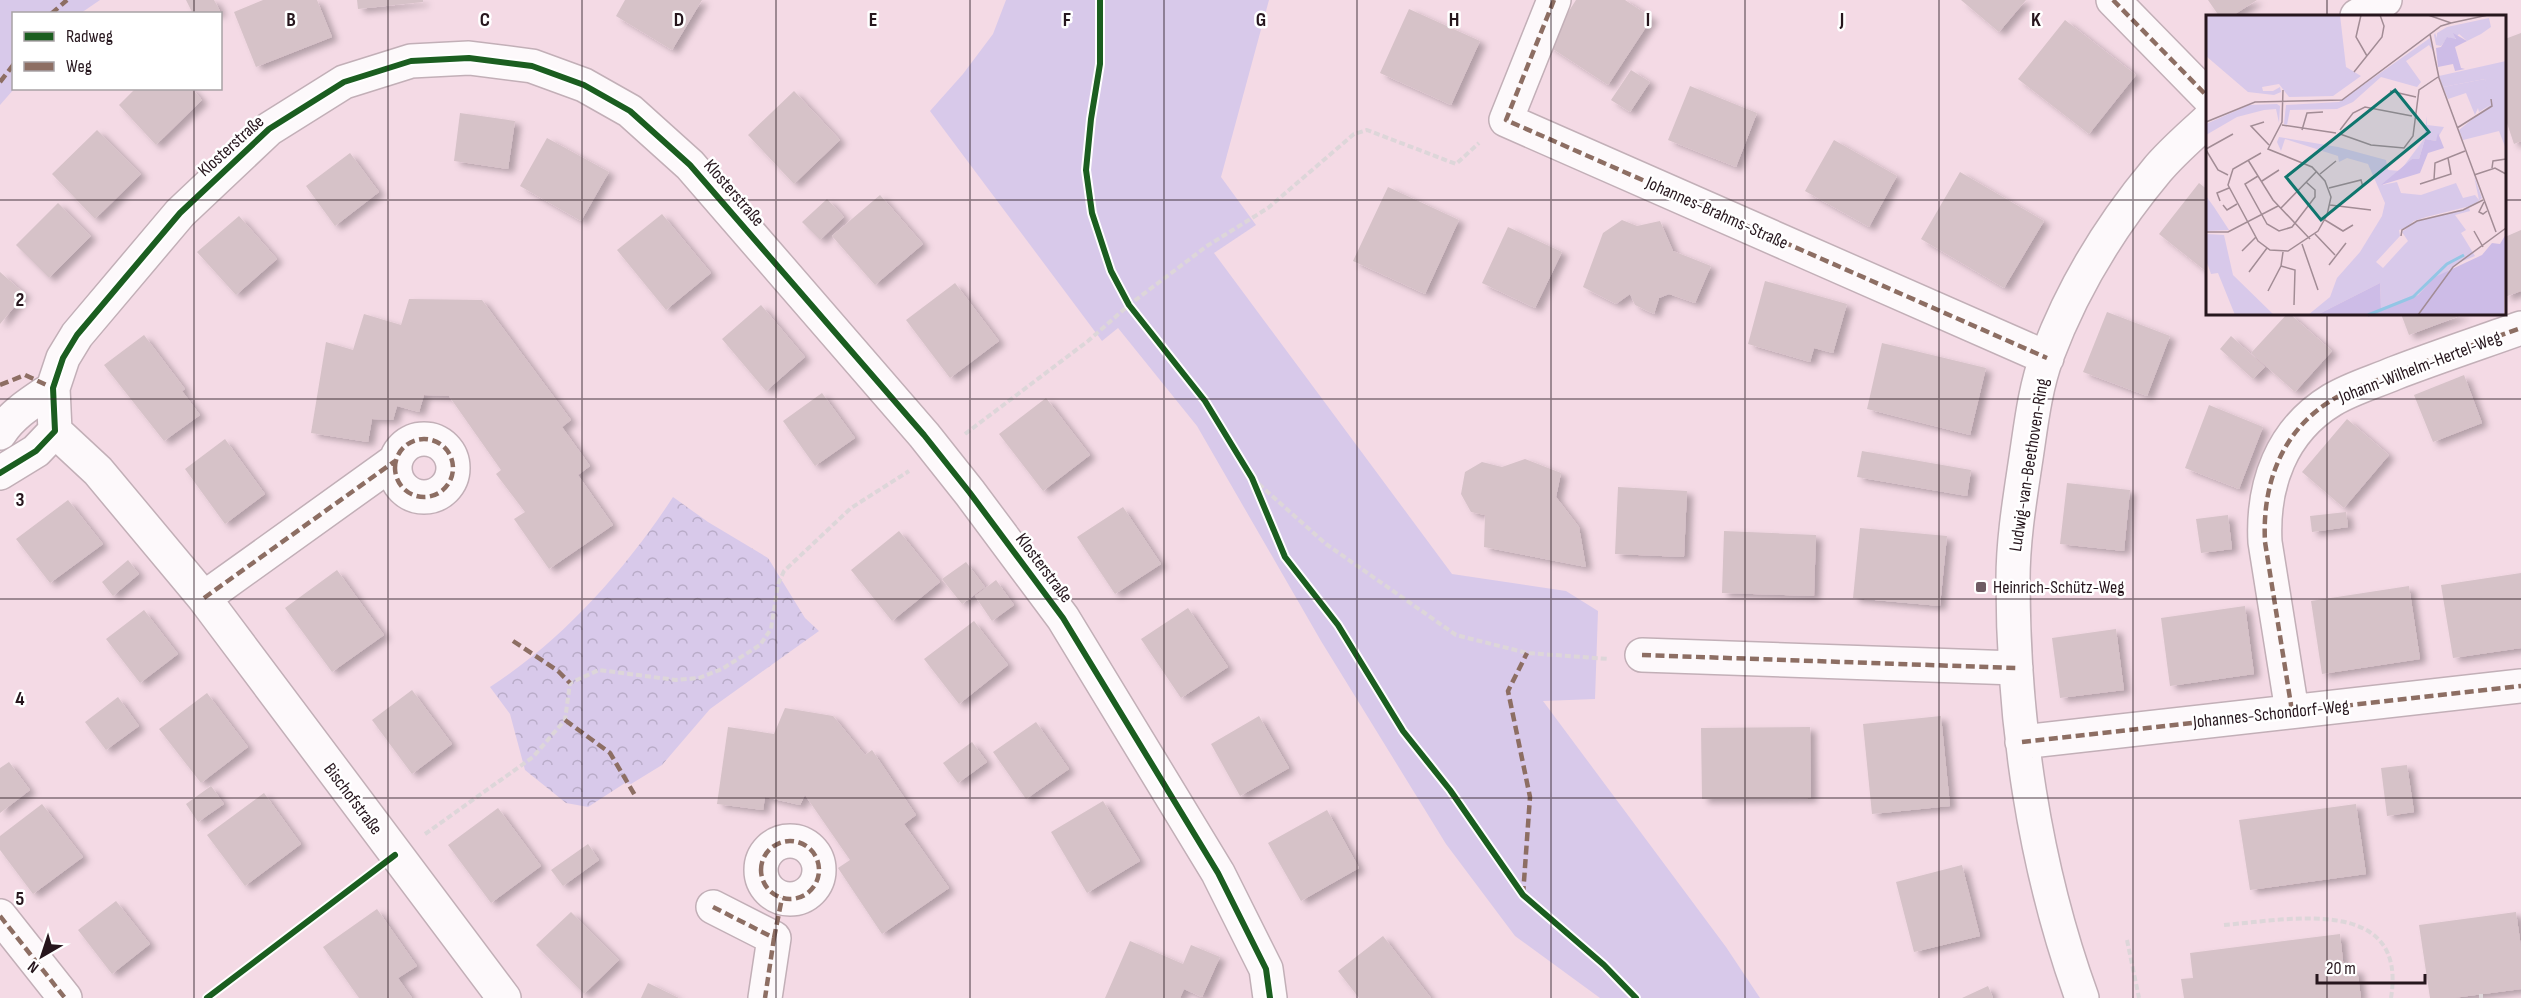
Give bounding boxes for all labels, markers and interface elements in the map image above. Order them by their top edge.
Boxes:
text: B [286,8,296,32]
text: C [480,8,490,32]
text: D [674,8,684,32]
text: E [869,8,877,32]
text: F [1063,8,1071,32]
text: G [1256,8,1266,32]
text: H [1449,8,1459,32]
text: I [1646,8,1650,32]
text: J [1839,8,1844,32]
text: K [2031,8,2041,32]
legend [12,12,222,90]
inset map [2206,15,2506,315]
text: Radweg [66,26,113,47]
text: Weg [66,56,92,77]
street label: Klosterstraße [194,111,268,181]
street label: Klosterstraße [699,155,769,231]
street label: Johannes-Brahms-Straße [1642,172,1791,254]
text: 2 [16,288,24,312]
street label: Johann-Wilhelm-Hertel-Weg [2335,326,2504,408]
street label: Ludwig-van-Beethoven-Ring [2005,377,2053,553]
text: 3 [16,488,25,512]
street label: Klosterstraße [1011,529,1077,607]
place label: Heinrich-Schütz-Weg [1993,577,2124,598]
marker: Heinrich-Schütz-Weg [1974,580,1988,594]
text: 4 [15,687,25,711]
street label: Johannes-Schondorf-Weg [2191,695,2350,733]
street label: Bischofstraße [319,759,387,839]
text: 5 [16,887,25,911]
north arrow [12,926,72,986]
scale bar [2317,947,2425,985]
text: N [24,956,43,977]
text: 20 m [2326,958,2356,979]

